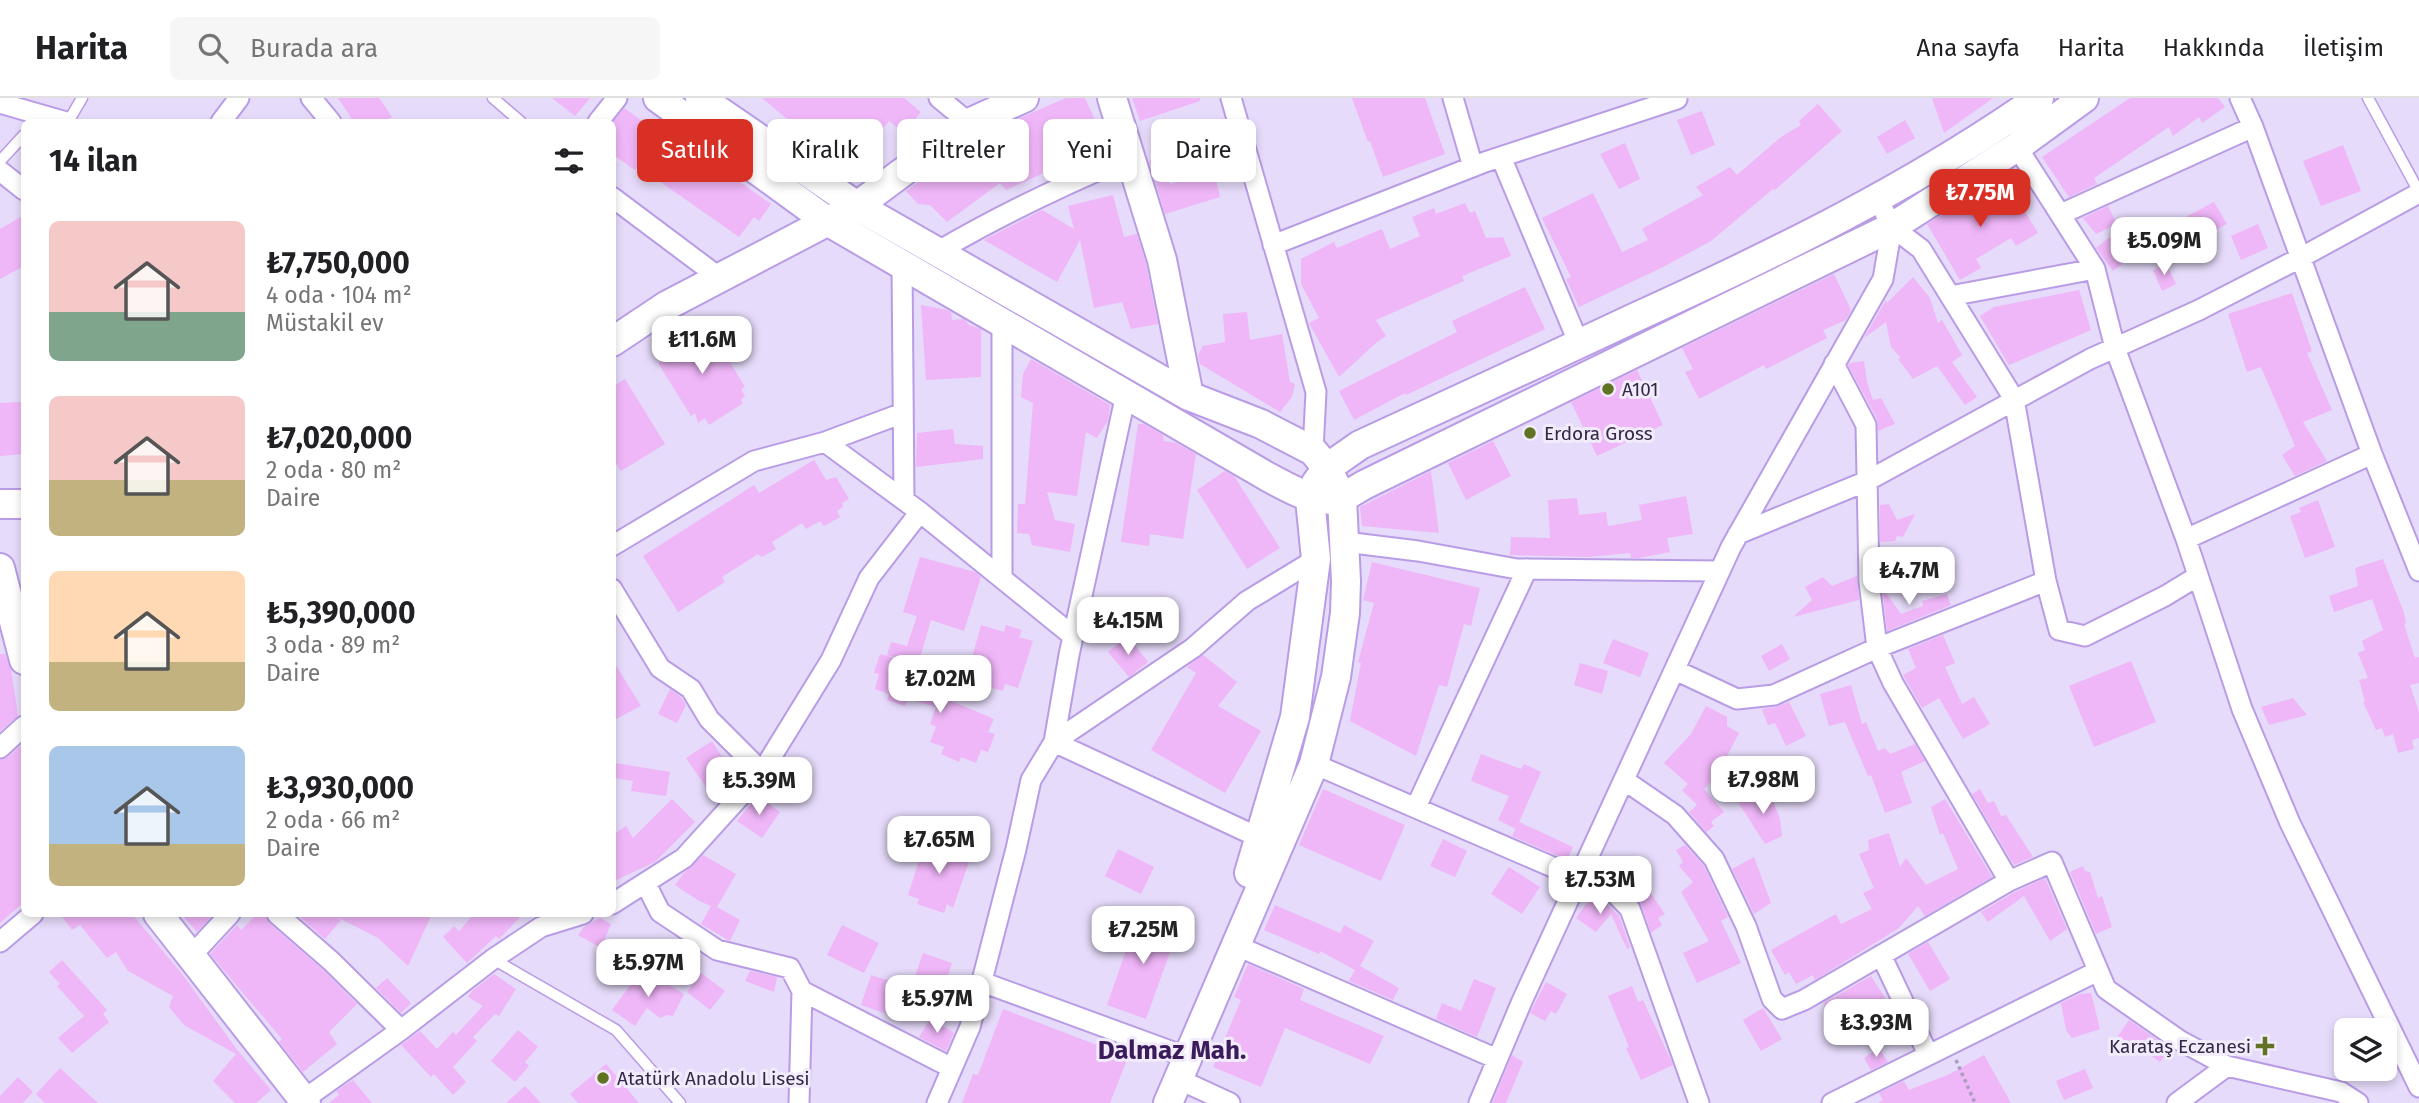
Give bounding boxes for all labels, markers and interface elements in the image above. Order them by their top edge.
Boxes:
search box [170,17,660,80]
text: Harita [35,28,128,68]
icon: search [194,29,232,67]
text: Burada ara [250,33,378,64]
text: Ana sayfa [1916,34,2020,62]
text: Harita [2058,34,2125,62]
text: Hakkında [2163,34,2265,62]
text: İletişim [2303,34,2384,62]
chip: Satılık [637,119,753,182]
chip: Kiralık [767,119,883,182]
chip: Filtreler [897,119,1029,182]
chip: Yeni [1043,119,1137,182]
chip: Daire [1151,119,1256,182]
icon: filters [550,142,588,180]
text: 14 ilan [49,143,138,179]
pin: ₺7.75M [1923,170,2037,229]
text: ₺7.75M [1945,178,2015,206]
pin: ₺5.09M [2107,218,2221,277]
text: ₺5.09M [2127,226,2201,254]
text: ₺7,750,000 [266,245,410,281]
icon: home [105,249,189,333]
text: 4 oda · 104 m² [266,281,412,309]
text: Müstakil ev [266,309,384,337]
pin: ₺11.6M [645,316,759,376]
text: ₺11.6M [668,325,736,353]
place label: A101 [1622,378,1659,401]
marker: A101 [1600,381,1616,397]
text: ₺7,020,000 [266,420,412,456]
place label: Erdora Gross [1544,422,1653,445]
icon: home [105,424,189,508]
marker: Erdora Gross [1522,425,1538,441]
text: 2 oda · 80 m² [266,456,401,484]
text: Daire [266,484,320,512]
pin: ₺4.7M [1860,547,1958,607]
text: ₺4.7M [1879,556,1939,584]
text: ₺5,390,000 [266,595,415,631]
pin: ₺4.15M [1071,598,1185,657]
icon: home [105,599,189,683]
text: ₺4.15M [1093,606,1163,634]
text: 3 oda · 89 m² [266,631,400,659]
pin: ₺7.02M [883,656,997,715]
text: Daire [266,659,320,687]
text: ₺7.02M [904,664,976,692]
pin: ₺7.98M [1706,756,1820,816]
pin: ₺5.39M [702,758,816,817]
text: ₺7.98M [1727,765,1799,793]
text: ₺5.39M [722,766,796,794]
text: ₺3,930,000 [266,770,414,806]
icon: home [105,774,189,858]
text: 2 oda · 66 m² [266,806,400,834]
pin: ₺7.65M [882,816,996,876]
text: ₺7.65M [903,825,975,853]
text: Daire [266,834,320,862]
pin: ₺7.53M [1543,856,1657,916]
text: ₺7.53M [1565,865,1635,893]
pin: ₺7.25M [1086,906,1200,966]
text: ₺7.25M [1108,915,1178,943]
pin: ₺5.97M [591,940,705,999]
text: ₺5.97M [612,948,684,976]
pin: ₺5.97M [880,976,994,1035]
text: ₺5.97M [901,984,973,1012]
pin: ₺3.93M [1819,1000,1933,1059]
text: ₺3.93M [1840,1008,1912,1036]
map controls [2334,1018,2397,1081]
button: layers [2334,1018,2397,1081]
district label: Dalmaz Mah. [1098,1035,1246,1066]
place label: Karataş Eczanesi [2109,1035,2251,1058]
marker: Karataş Eczanesi [2257,1038,2273,1054]
place label: Atatürk Anadolu Lisesi [617,1067,810,1090]
marker: Atatürk Anadolu Lisesi [595,1070,611,1086]

